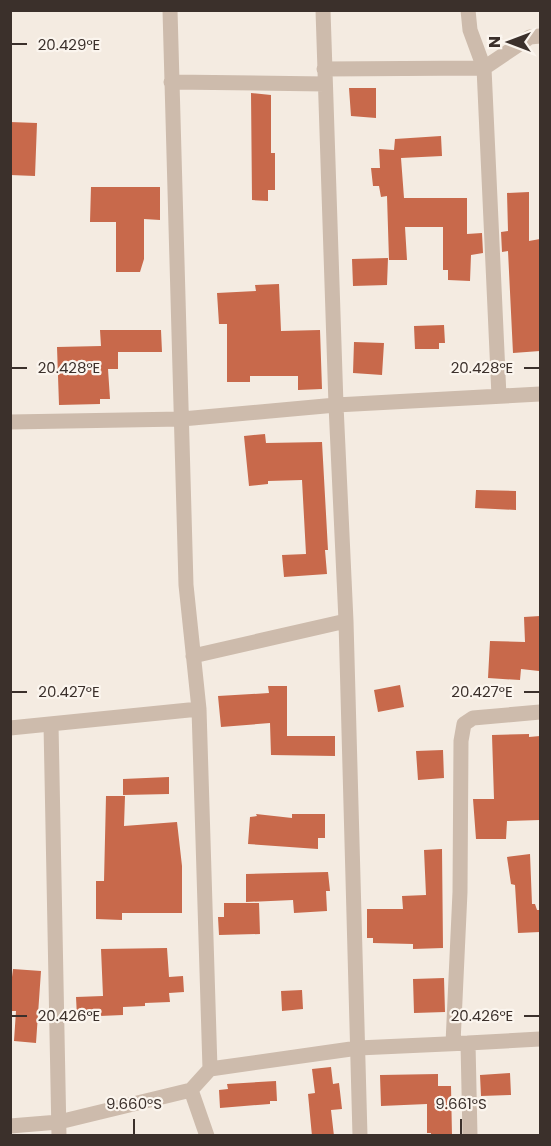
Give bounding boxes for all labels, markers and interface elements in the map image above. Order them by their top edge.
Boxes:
north arrow [479,12,539,72]
text: 20.429°E [38,34,100,55]
text: N [483,36,506,48]
text: 20.428°E [38,357,100,378]
text: 20.428°E [451,357,513,378]
text: 20.427°E [38,681,100,702]
text: 20.427°E [451,681,513,702]
text: 20.426°E [38,1005,100,1026]
text: 20.426°E [451,1005,513,1026]
text: 9.660°S [106,1093,162,1114]
text: 9.661°S [435,1093,487,1114]

